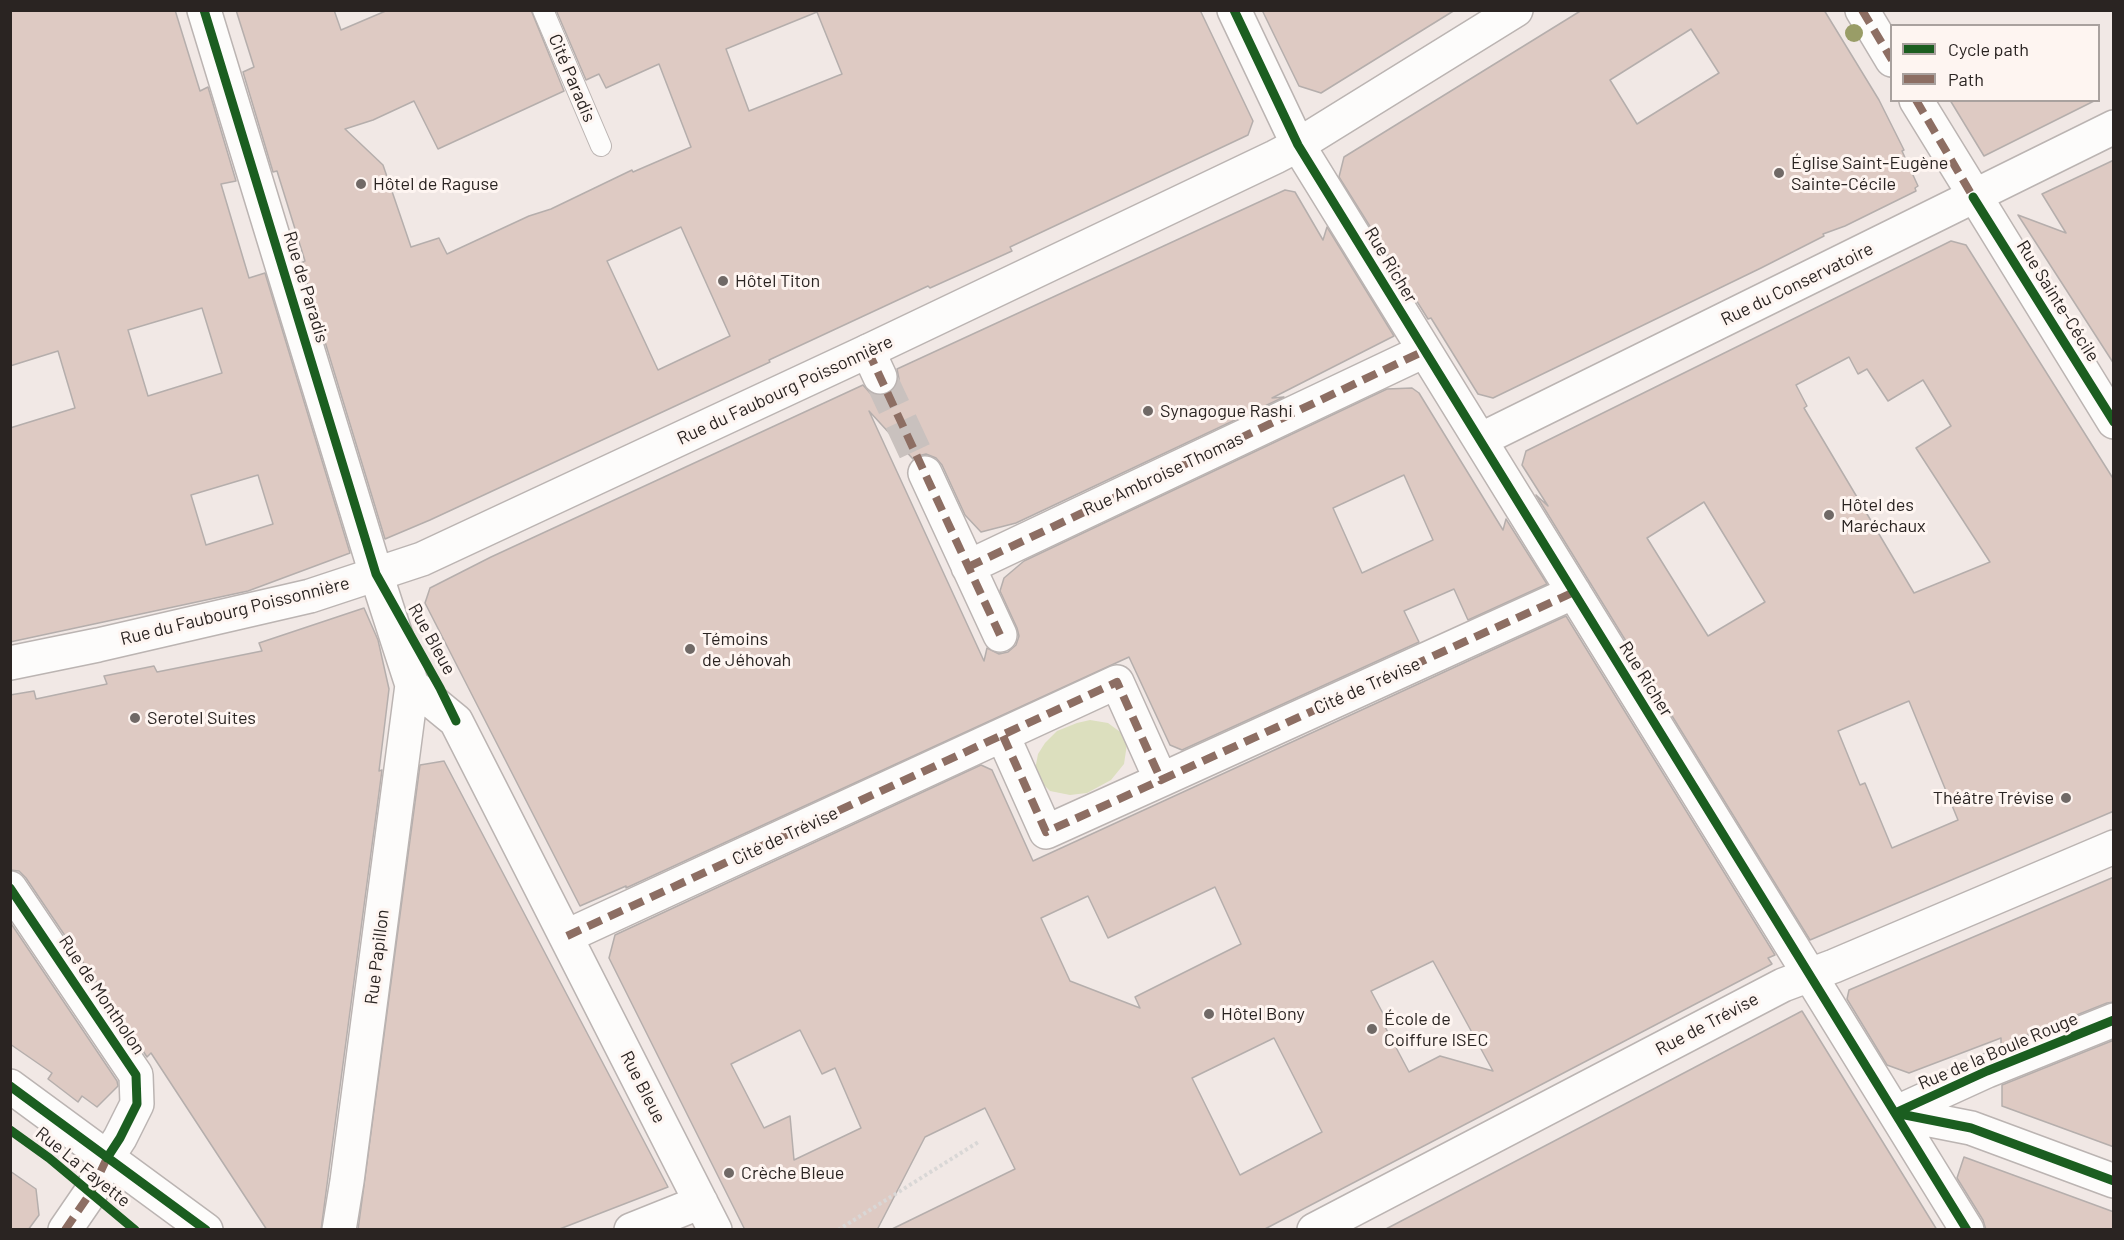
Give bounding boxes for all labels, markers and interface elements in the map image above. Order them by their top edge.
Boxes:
legend [1890,24,2100,102]
street label: Cité Paradis [544,31,600,125]
text: Cycle path [1948,38,2029,60]
text: Path [1948,68,1984,90]
place label: Église Saint-Eugène Sainte-Cécile [1791,152,1948,195]
marker: Église Saint-Eugène Sainte-Cécile [1772,166,1786,180]
place label: Hôtel de Raguse [373,173,499,195]
marker: Hôtel de Raguse [354,177,368,191]
street label: Rue Richer [1360,223,1422,307]
street label: Rue de Paradis [279,229,333,345]
street label: Rue Sainte-Cécile [2012,236,2104,366]
street label: Rue du Conservatoire [1717,238,1877,330]
place label: Hôtel Titon [735,270,820,292]
marker: Hôtel Titon [716,274,730,288]
street label: Rue du Faubourg Poissonnière [674,330,896,450]
place label: Synagogue Rashi [1160,400,1293,422]
marker: Synagogue Rashi [1141,404,1155,418]
street label: Rue Ambroise Thomas [1079,427,1247,521]
place label: Hôtel des Maréchaux [1841,494,1926,536]
marker: Hôtel des Maréchaux [1822,508,1836,522]
street label: Rue du Faubourg Poissonnière [118,572,352,650]
street label: Rue Bleue [404,600,460,678]
place label: Témoins de Jéhovah [702,628,791,670]
street label: Rue Richer [1614,637,1678,721]
marker: Témoins de Jéhovah [683,642,697,656]
street label: Cité de Trévise [1310,653,1424,719]
place label: Serotel Suites [147,707,256,729]
marker: Serotel Suites [128,711,142,725]
place label: Théâtre Trévise [1933,787,2054,809]
marker: Théâtre Trévise [2059,791,2073,805]
street label: Cité de Trévise [729,802,841,870]
street label: Rue Papillon [360,908,394,1006]
street label: Rue de Montholon [54,931,150,1059]
street label: Rue de Trévise [1652,988,1762,1060]
place label: Hôtel Bony [1221,1003,1305,1025]
marker: Hôtel Bony [1202,1007,1216,1021]
place label: École de Coiffure ISEC [1384,1008,1488,1050]
street label: Rue de la Boule Rouge [1915,1008,2081,1094]
marker: École de Coiffure ISEC [1365,1022,1379,1036]
street label: Rue Bleue [616,1047,670,1127]
street label: Rue La Fayette [31,1122,135,1212]
place label: Crèche Bleue [741,1162,844,1184]
marker: Crèche Bleue [722,1166,736,1180]

